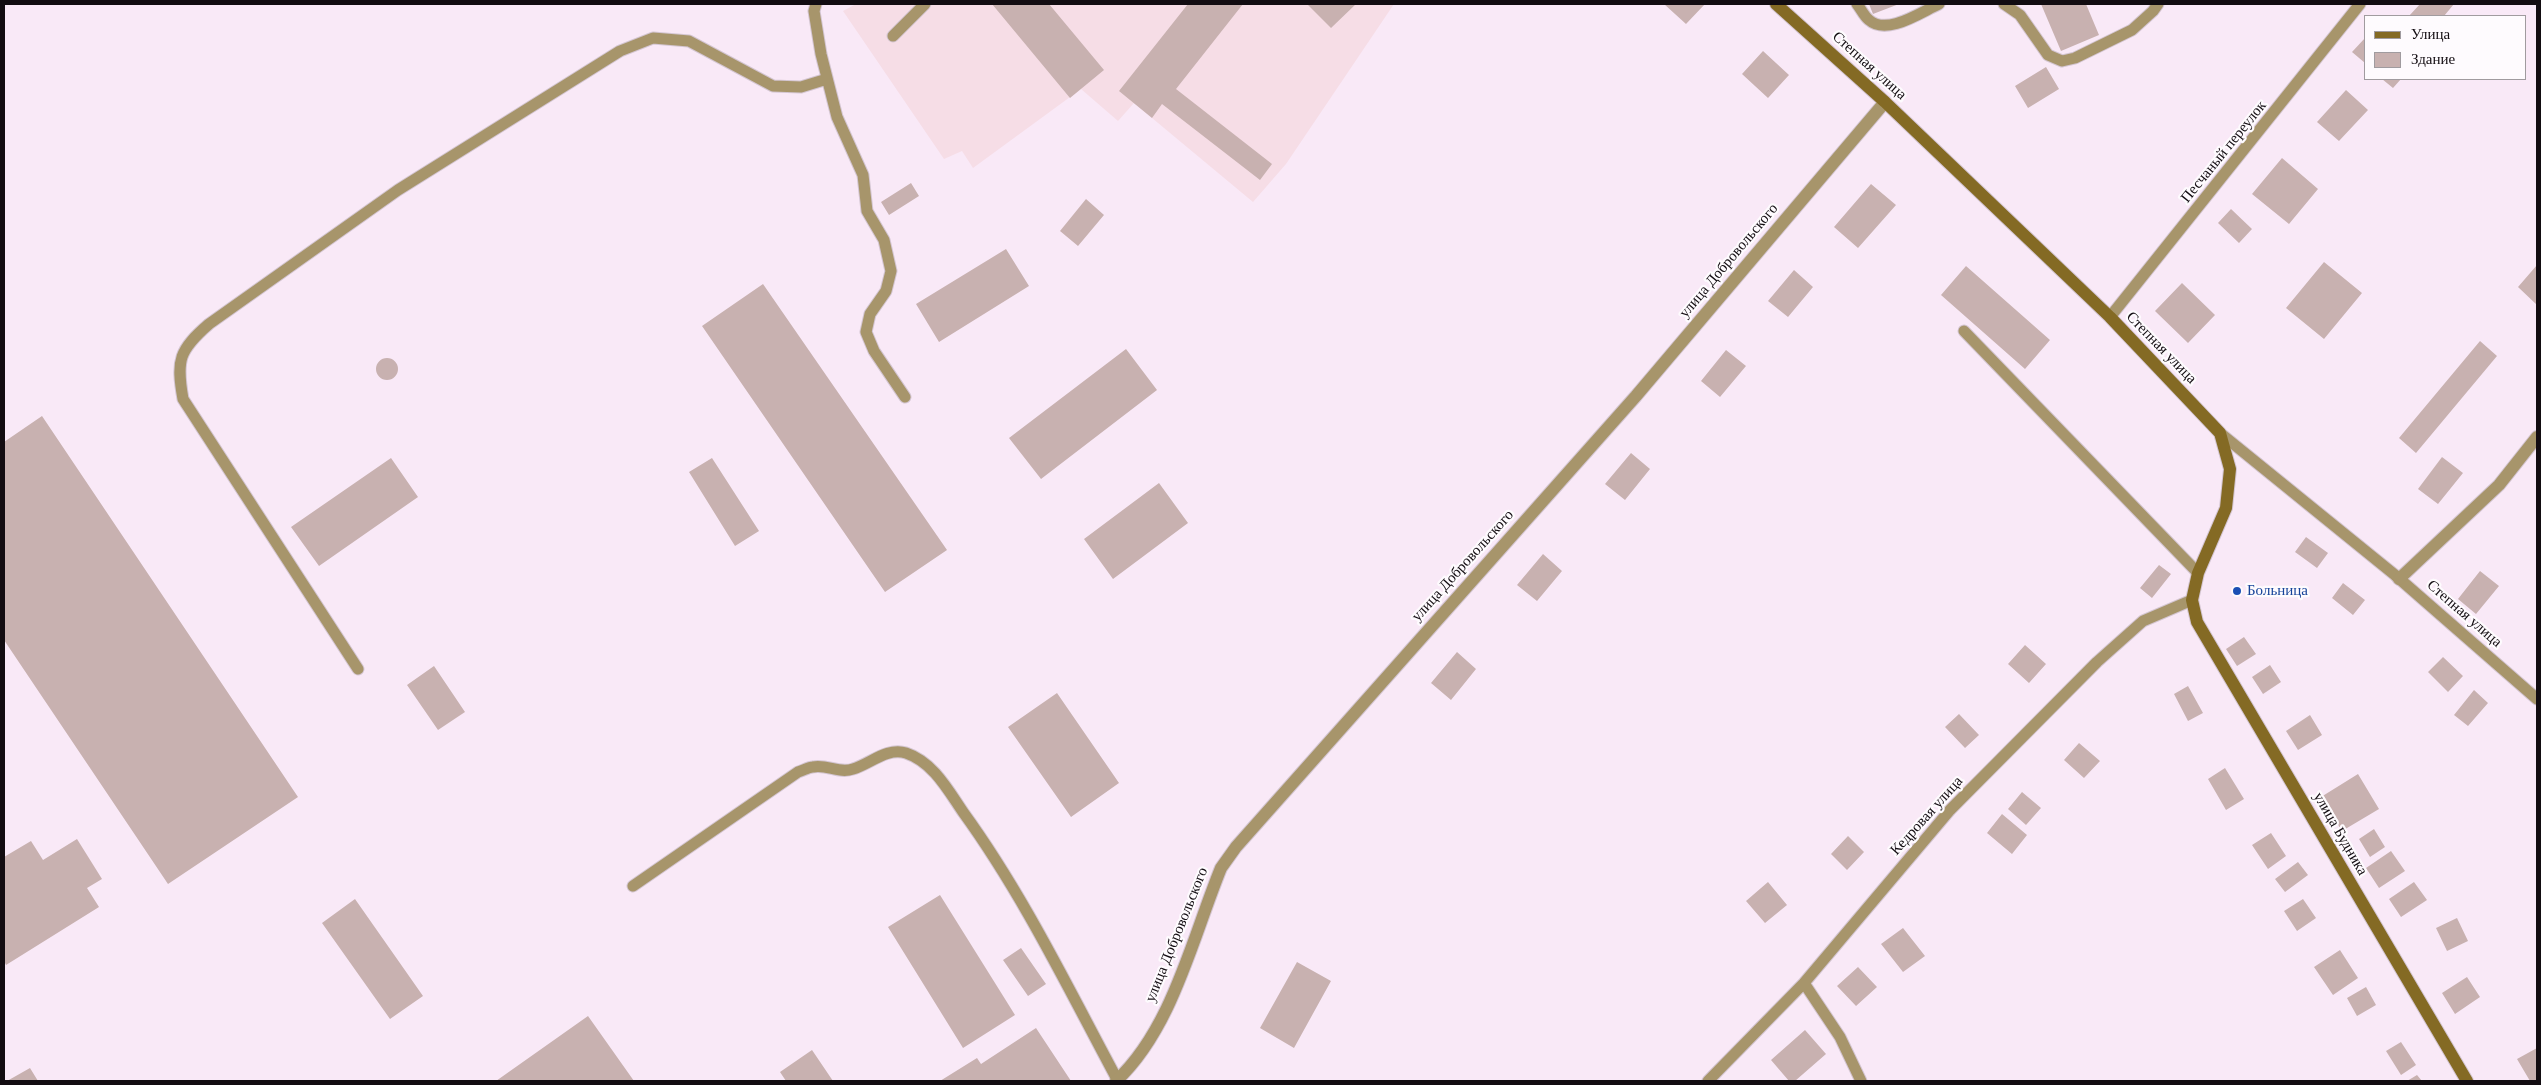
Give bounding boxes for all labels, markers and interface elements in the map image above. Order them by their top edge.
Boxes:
legend [2364,15,2526,80]
text: Улица [2411,26,2450,42]
street label: Степная улица [1828,28,1910,104]
text: Здание [2411,51,2455,67]
street label: Песчаный переулок [2177,97,2271,207]
street label: улица Добровольского [1676,200,1782,322]
street label: Степная улица [2122,308,2200,388]
street label: улица Добровольского [1408,507,1518,625]
street label: Степная улица [2423,577,2505,651]
place label: Больница [2247,582,2308,600]
marker: Больница [2231,585,2243,597]
street label: Кедровая улица [1887,773,1967,859]
street label: улица Будника [2309,789,2371,879]
street label: улица Добровольского [1142,865,1212,1005]

